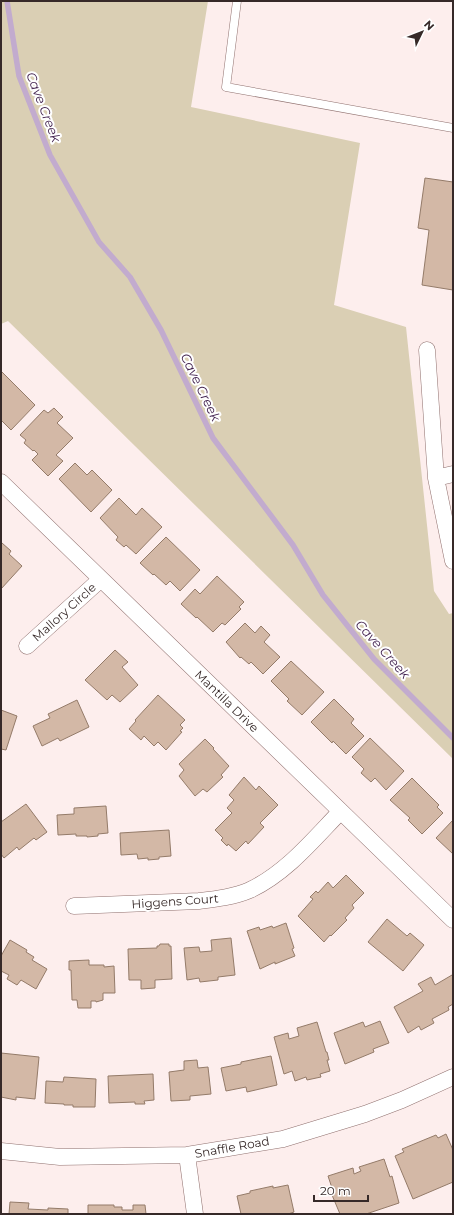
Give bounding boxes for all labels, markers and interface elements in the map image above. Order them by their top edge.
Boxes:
north arrow [402,12,442,52]
text: N [421,17,437,33]
water label: Cave Creek [23,70,65,146]
water label: Cave Creek [178,350,225,425]
street label: Mallory Circle [29,580,99,644]
water label: Cave Creek [352,616,414,683]
street label: Mantilla Drive [192,667,262,735]
street label: Higgens Court [131,890,219,912]
street label: Snaffle Road [193,1133,271,1161]
scale bar [314,1177,368,1203]
text: 20 m [320,1183,351,1198]

